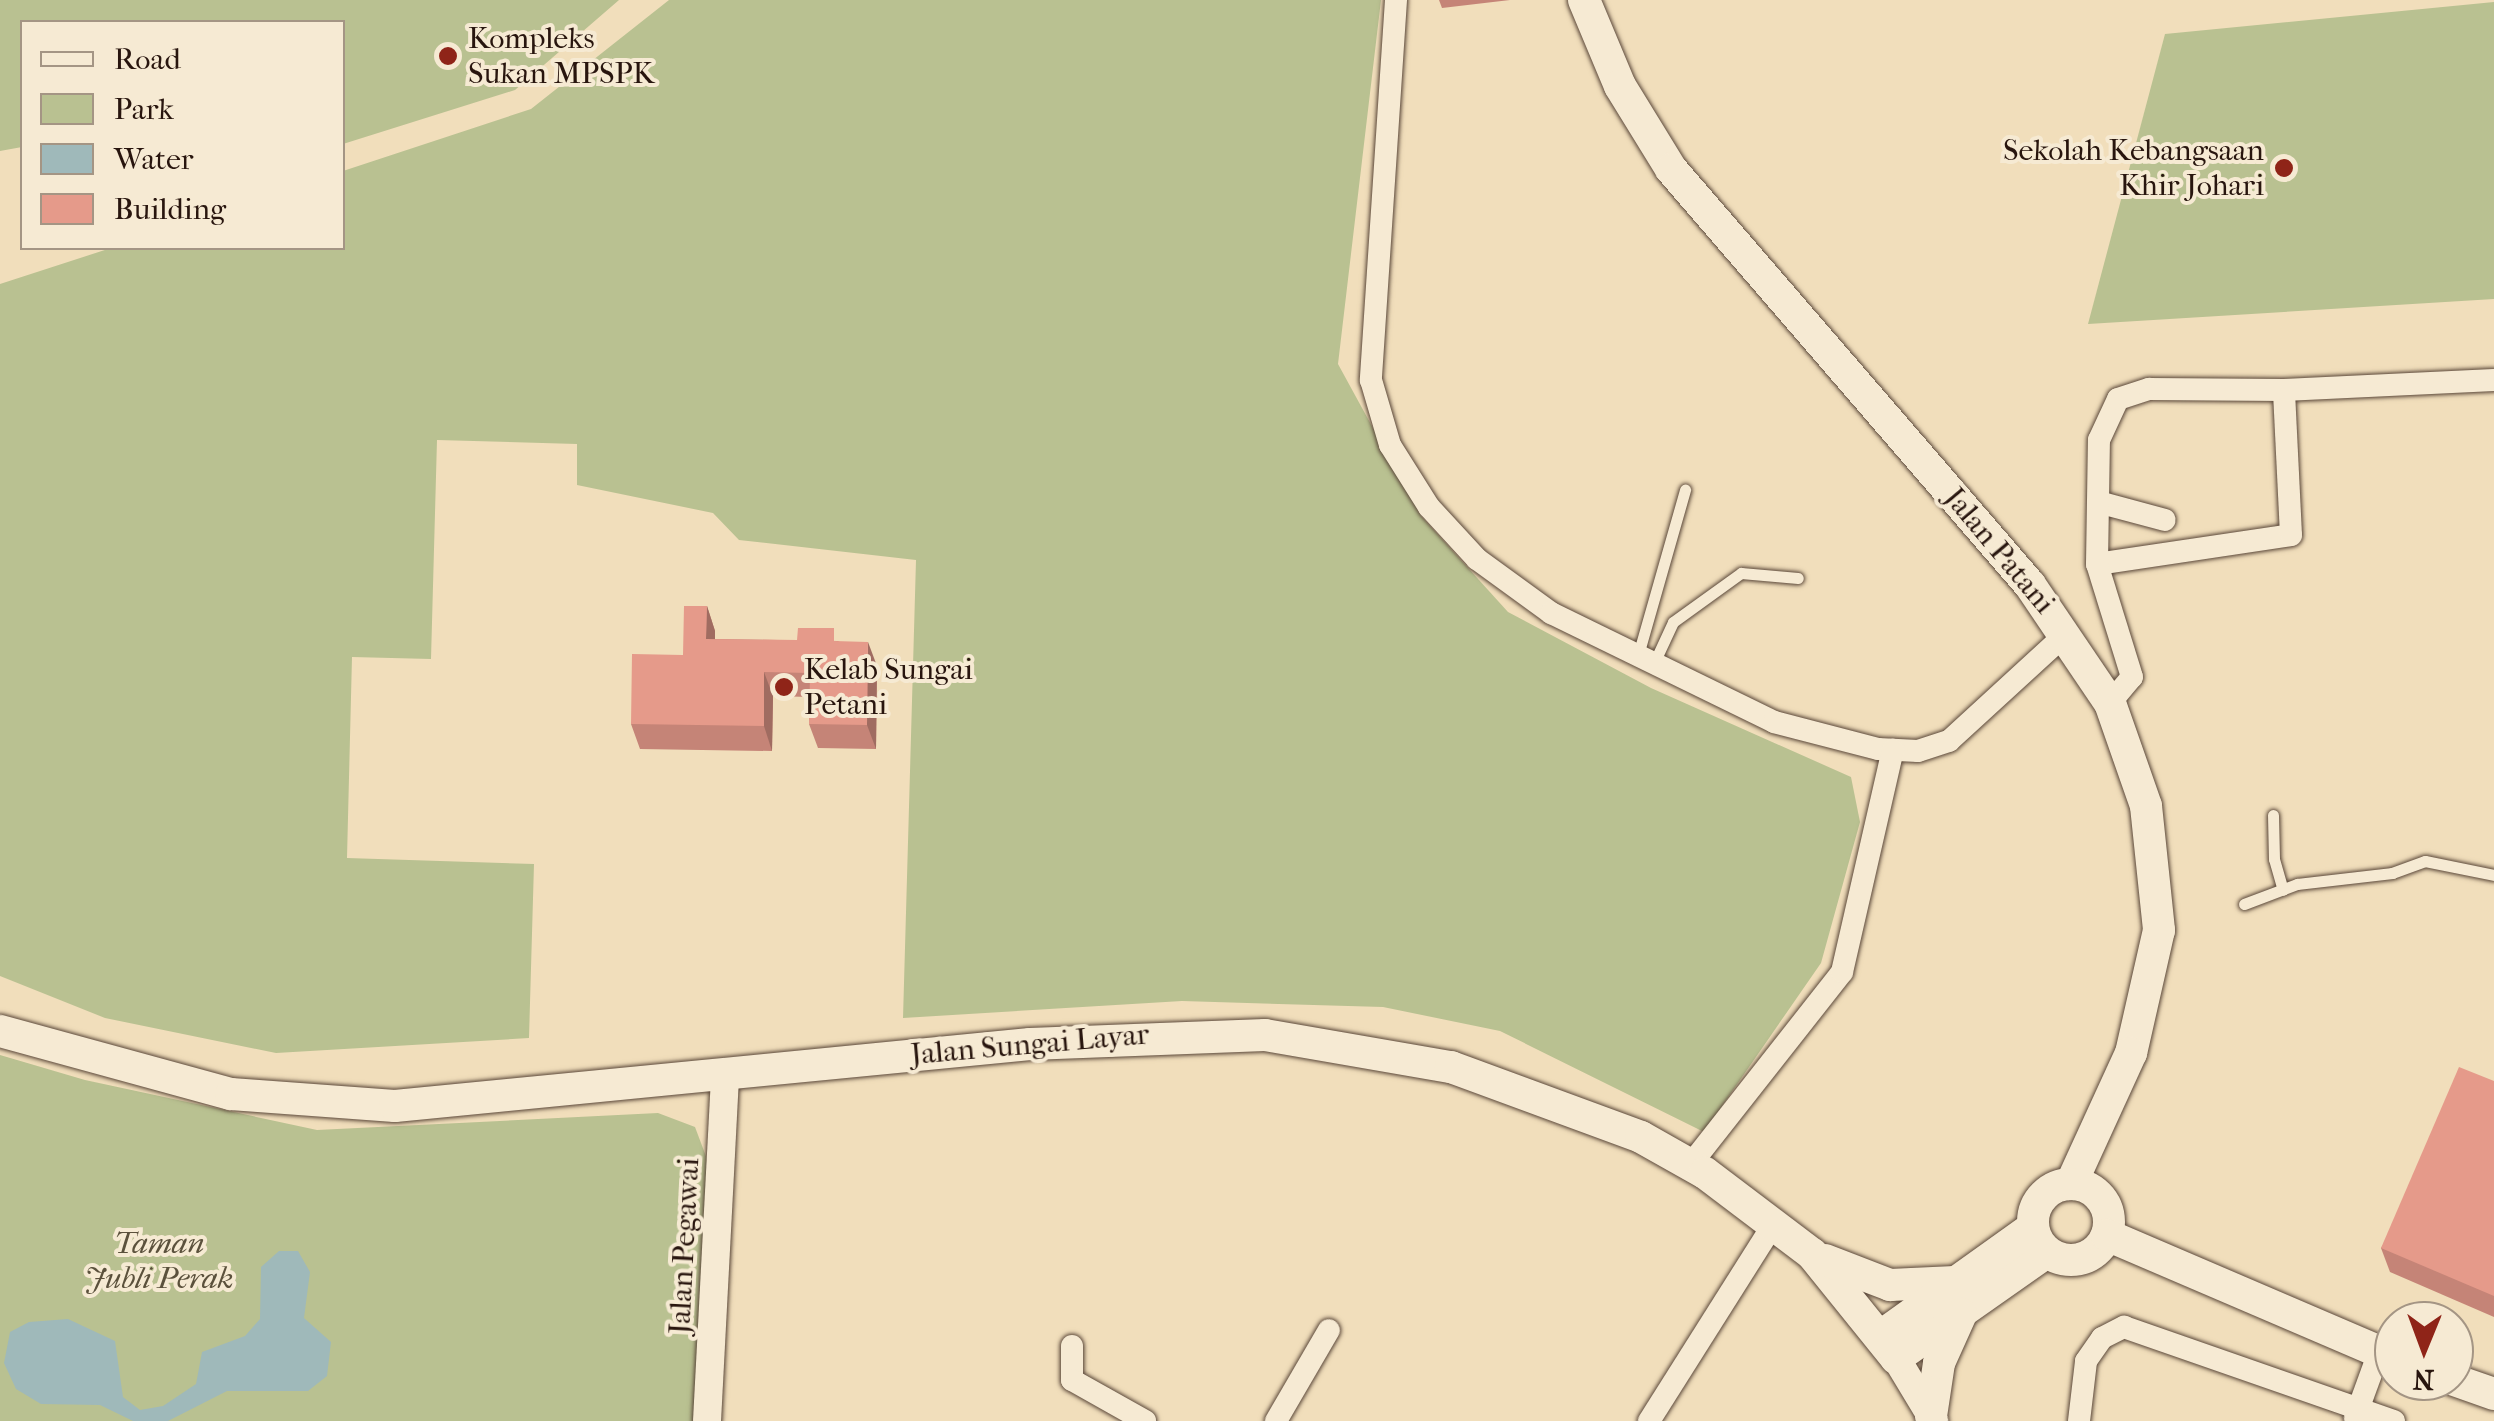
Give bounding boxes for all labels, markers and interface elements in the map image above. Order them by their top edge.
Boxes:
legend [20,20,345,250]
place label: Kompleks Sukan MPSPK [468,21,654,92]
text: Road [114,42,181,77]
marker: Kompleks Sukan MPSPK [437,45,459,67]
text: Park [114,92,174,127]
place label: Sekolah Kebangsaan Khir Johari [2003,133,2264,204]
text: Water [114,142,194,177]
marker: Sekolah Kebangsaan Khir Johari [2273,157,2295,179]
text: Building [114,192,226,227]
street label: Jalan Patani [1936,481,2062,621]
place label: Kelab Sungai Petani [804,652,973,722]
marker: Kelab Sungai Petani [773,676,795,698]
street label: Jalan Sungai Layar [909,1017,1151,1073]
street label: Jalan Pegawai [662,1157,708,1335]
park label: Taman Jubli Perak [84,1226,234,1296]
north arrow [2374,1301,2474,1401]
text: N [2413,1363,2434,1396]

